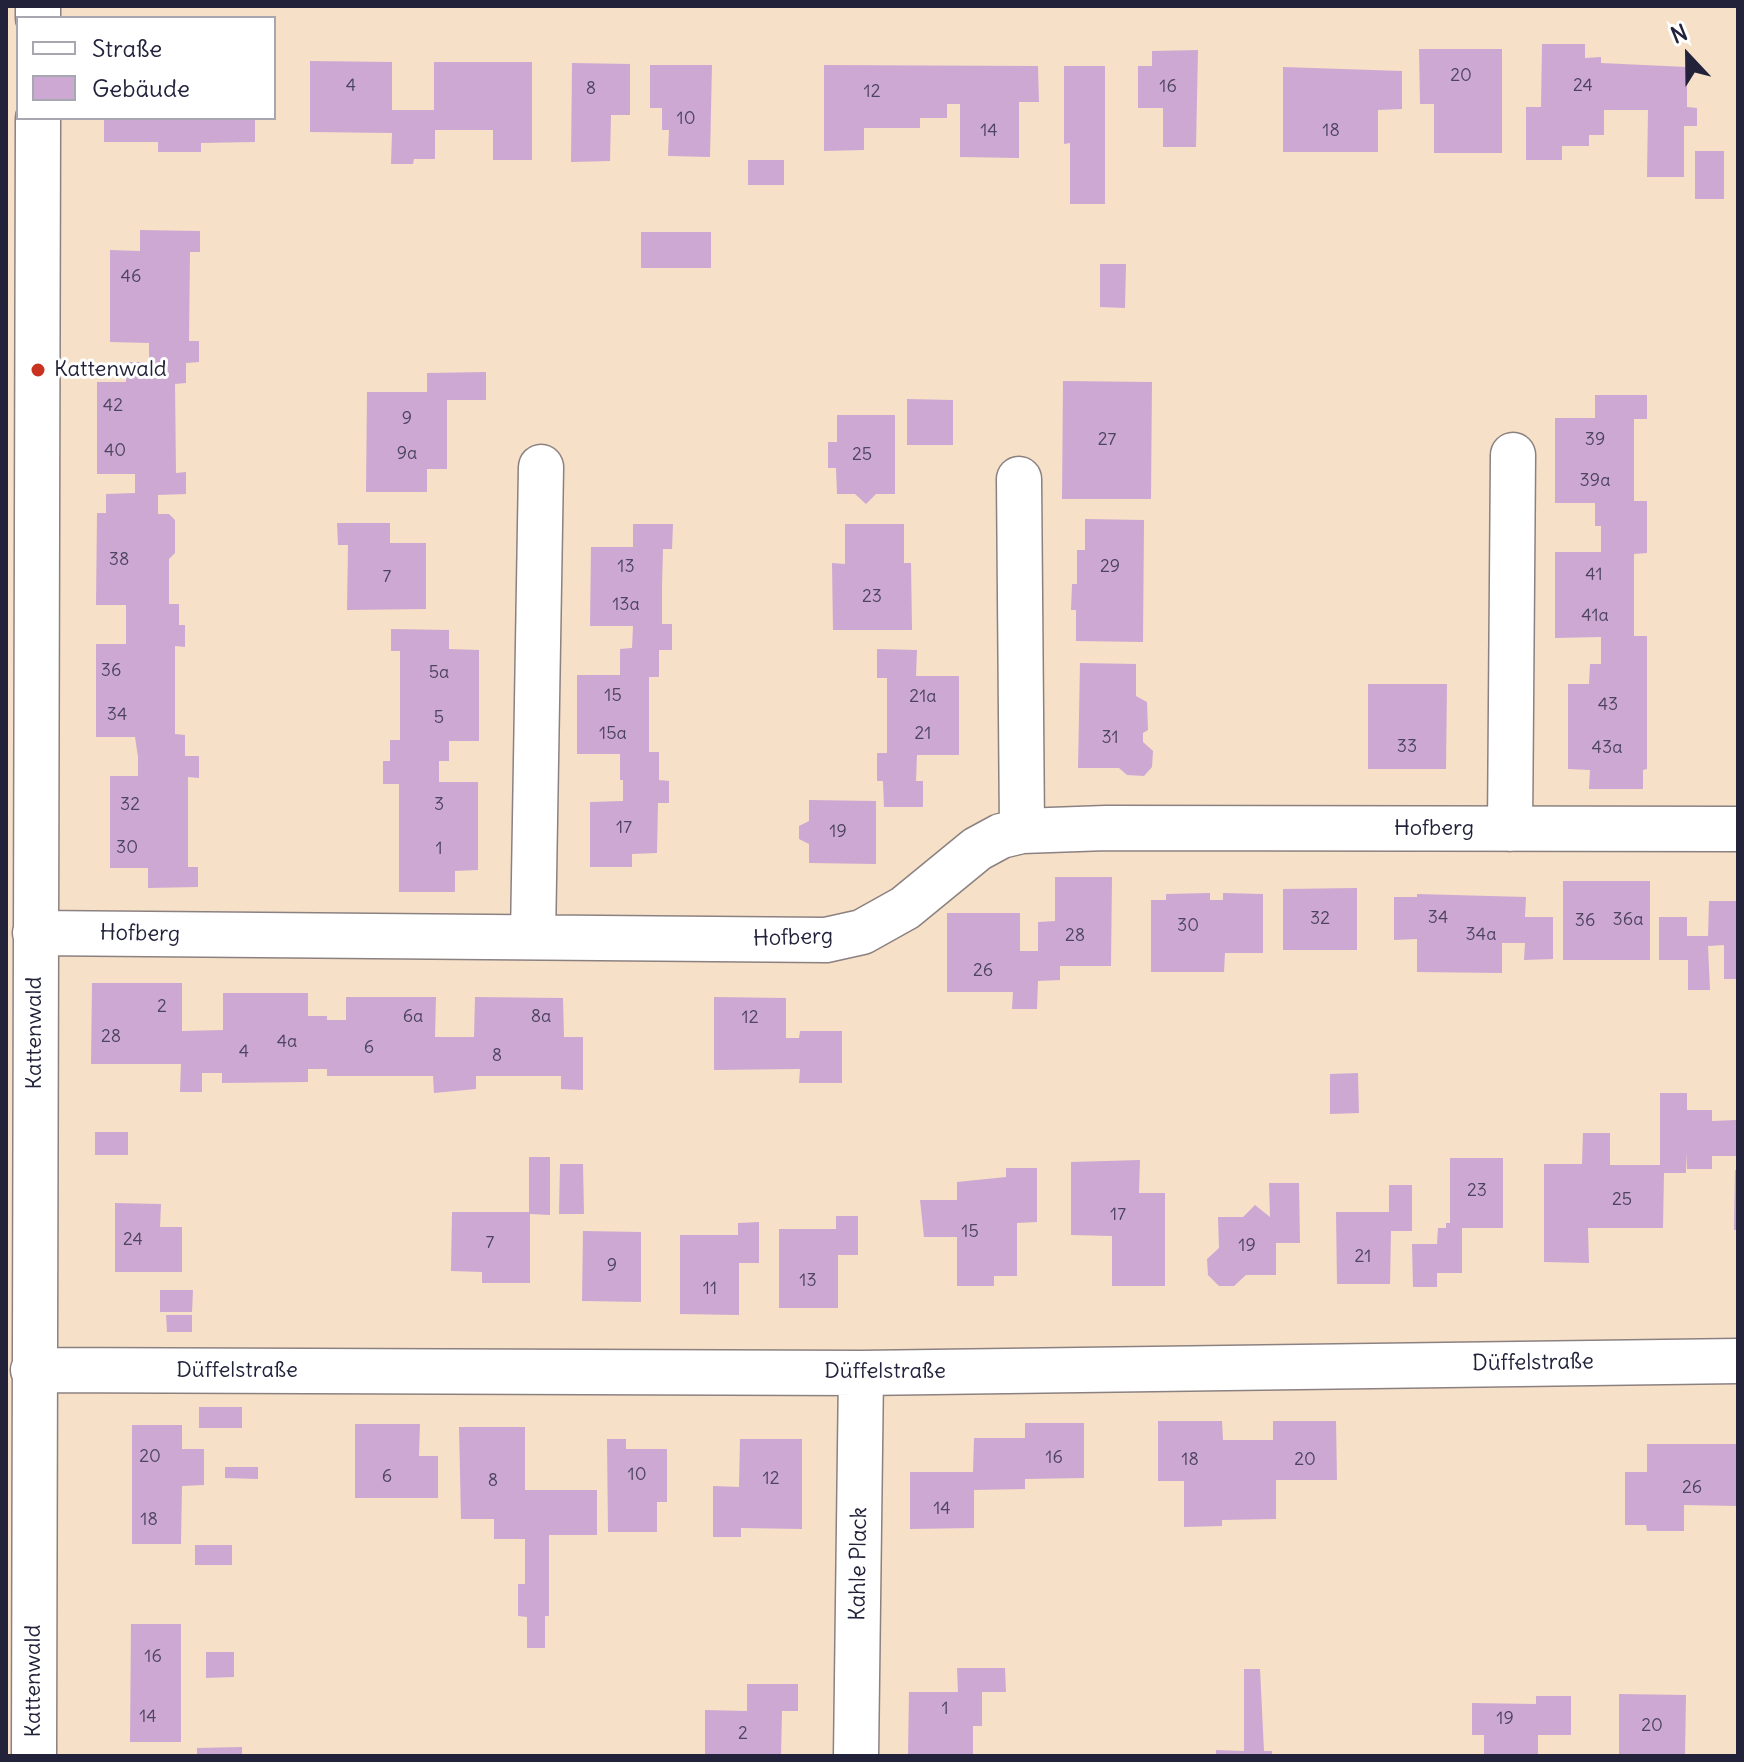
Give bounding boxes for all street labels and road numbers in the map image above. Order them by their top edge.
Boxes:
street label: Hofberg [1394,816,1474,842]
street label: Hofberg [100,920,180,948]
street label: Hofberg [752,923,834,953]
street label: Kattenwald [22,977,48,1089]
street label: Düffelstraße [1472,1349,1594,1377]
street label: Düffelstraße [176,1358,298,1384]
street label: Düffelstraße [824,1359,946,1385]
street label: Kahle Plack [845,1507,873,1621]
street label: Kattenwald [21,1625,47,1737]

